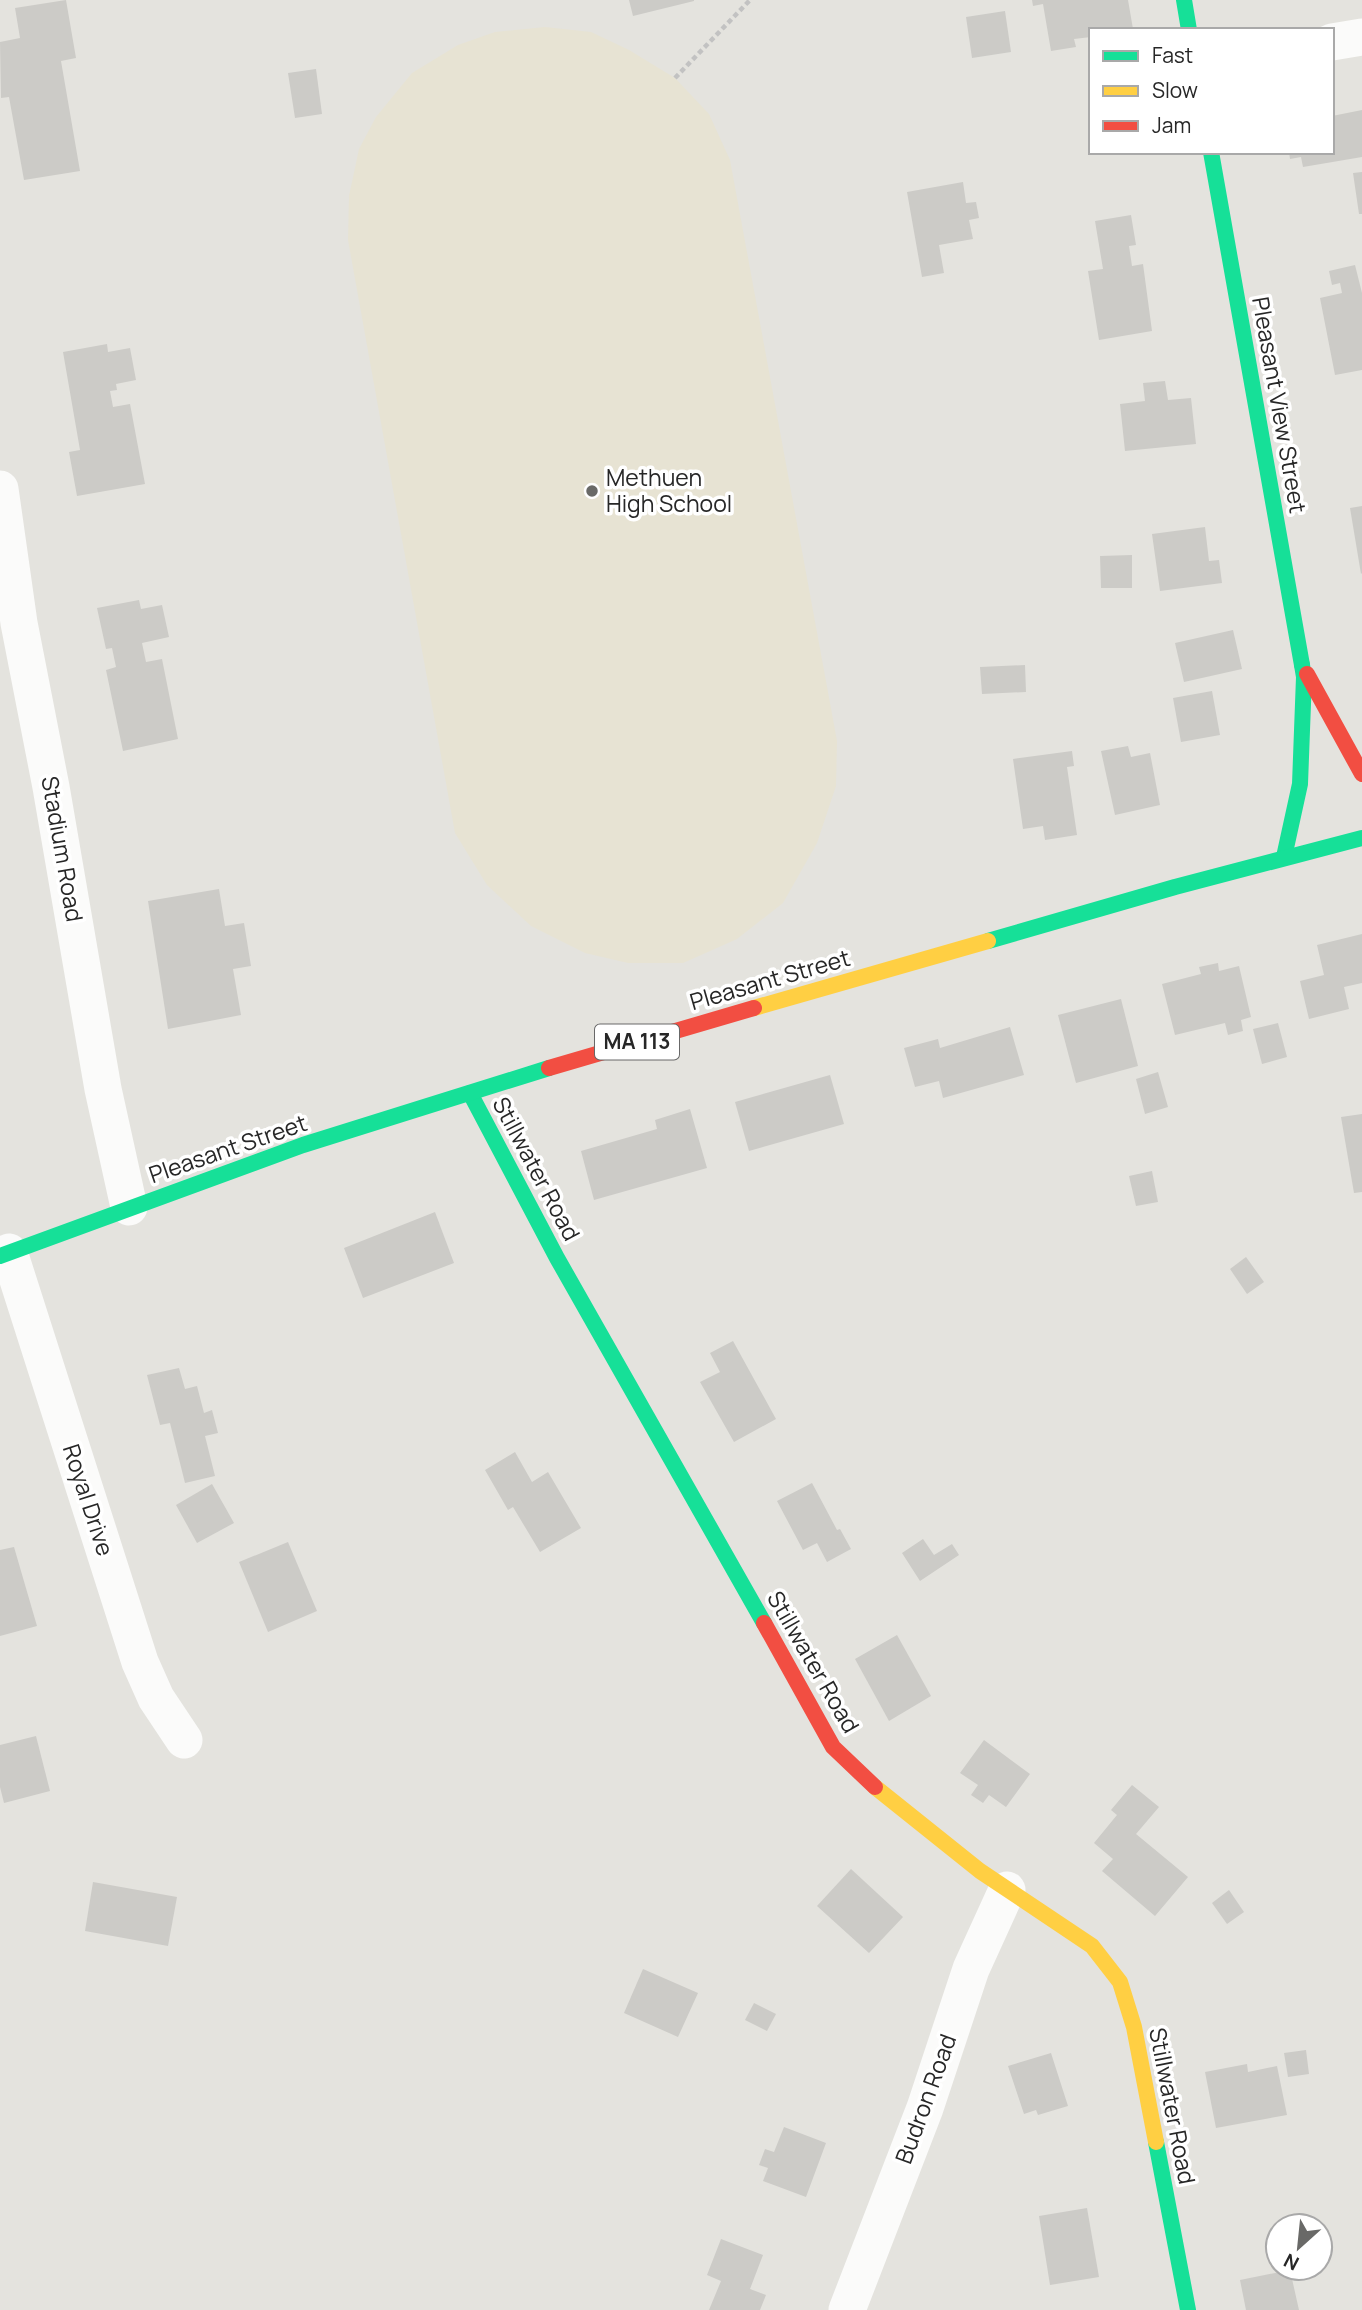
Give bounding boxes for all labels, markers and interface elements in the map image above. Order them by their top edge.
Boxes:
legend [1089,28,1334,154]
text: Fast [1152,41,1193,69]
text: Slow [1152,76,1198,104]
text: Jam [1152,111,1191,139]
street label: Pleasant View Street [1245,294,1315,516]
place label: Methuen High School [606,461,732,519]
marker: Methuen High School [584,483,600,499]
street label: Stadium Road [34,773,92,924]
street label: Pleasant Street [686,941,854,1017]
road number: MA 113 [595,1024,679,1060]
street label: Stillwater Road [485,1091,588,1246]
street label: Pleasant Street [144,1106,311,1190]
street label: Royal Drive [56,1440,122,1560]
street label: Stillwater Road [760,1585,867,1738]
street label: Stillwater Road [1142,2025,1204,2187]
street label: Budron Road [887,2029,963,2168]
north arrow [1264,2212,1334,2282]
text: N [1279,2247,1303,2277]

